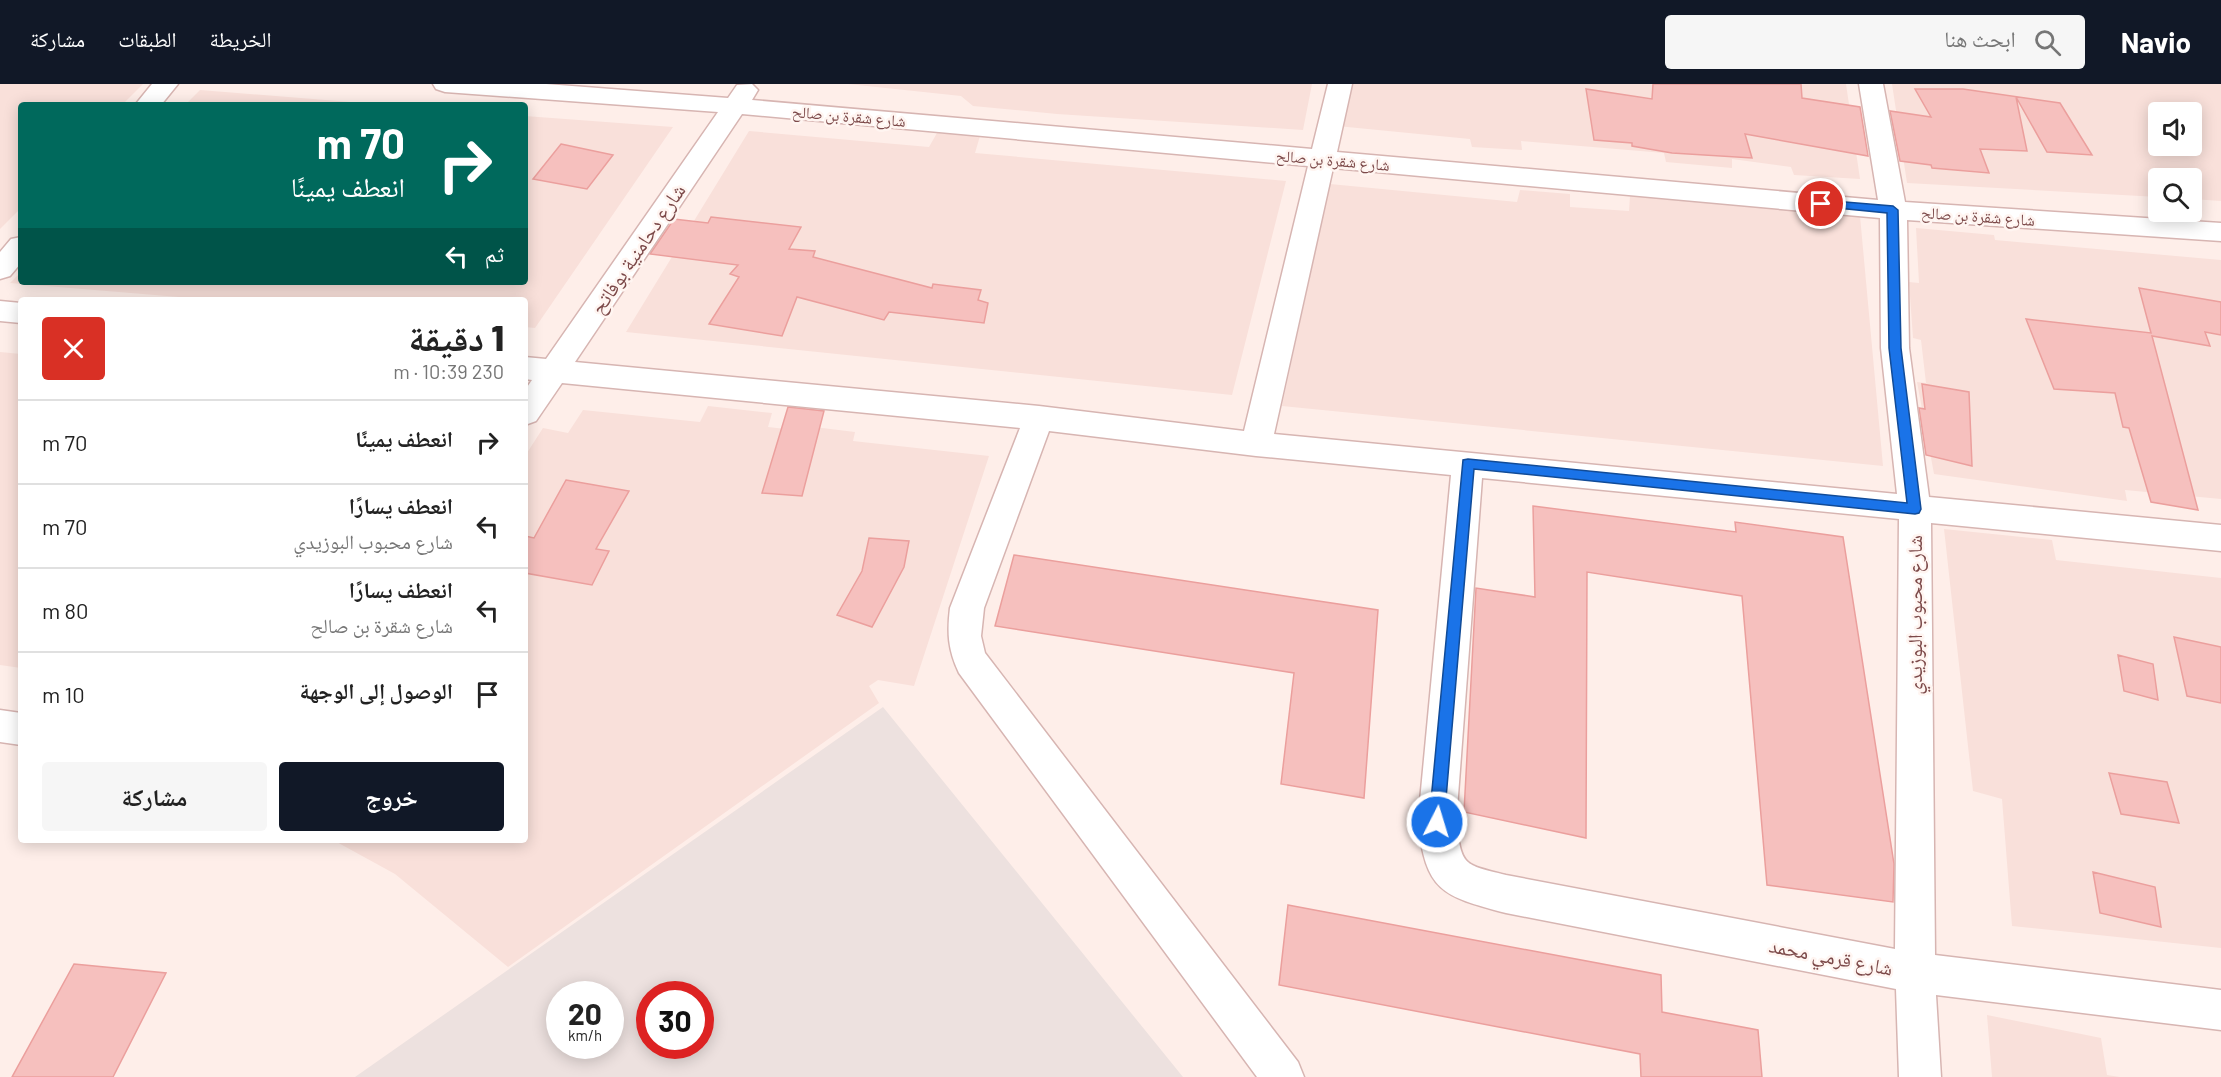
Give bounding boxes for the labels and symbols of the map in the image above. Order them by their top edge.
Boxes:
street label: شارع شقرة بن صالح [791,101,907,132]
street label: شارع شقرة بن صالح [1275,145,1391,176]
pin [1795,178,1846,229]
street label: شارع دحامنية بوفاتح [585,179,691,319]
street label: شارع شقرة بن صالح [1920,202,2036,231]
street label: شارع محبوب البوزيدي [1902,535,1931,695]
position arrow [1405,790,1469,854]
street label: شارع قرمي محمد [1766,932,1895,985]
speed limit sign: 30 [636,981,714,1059]

